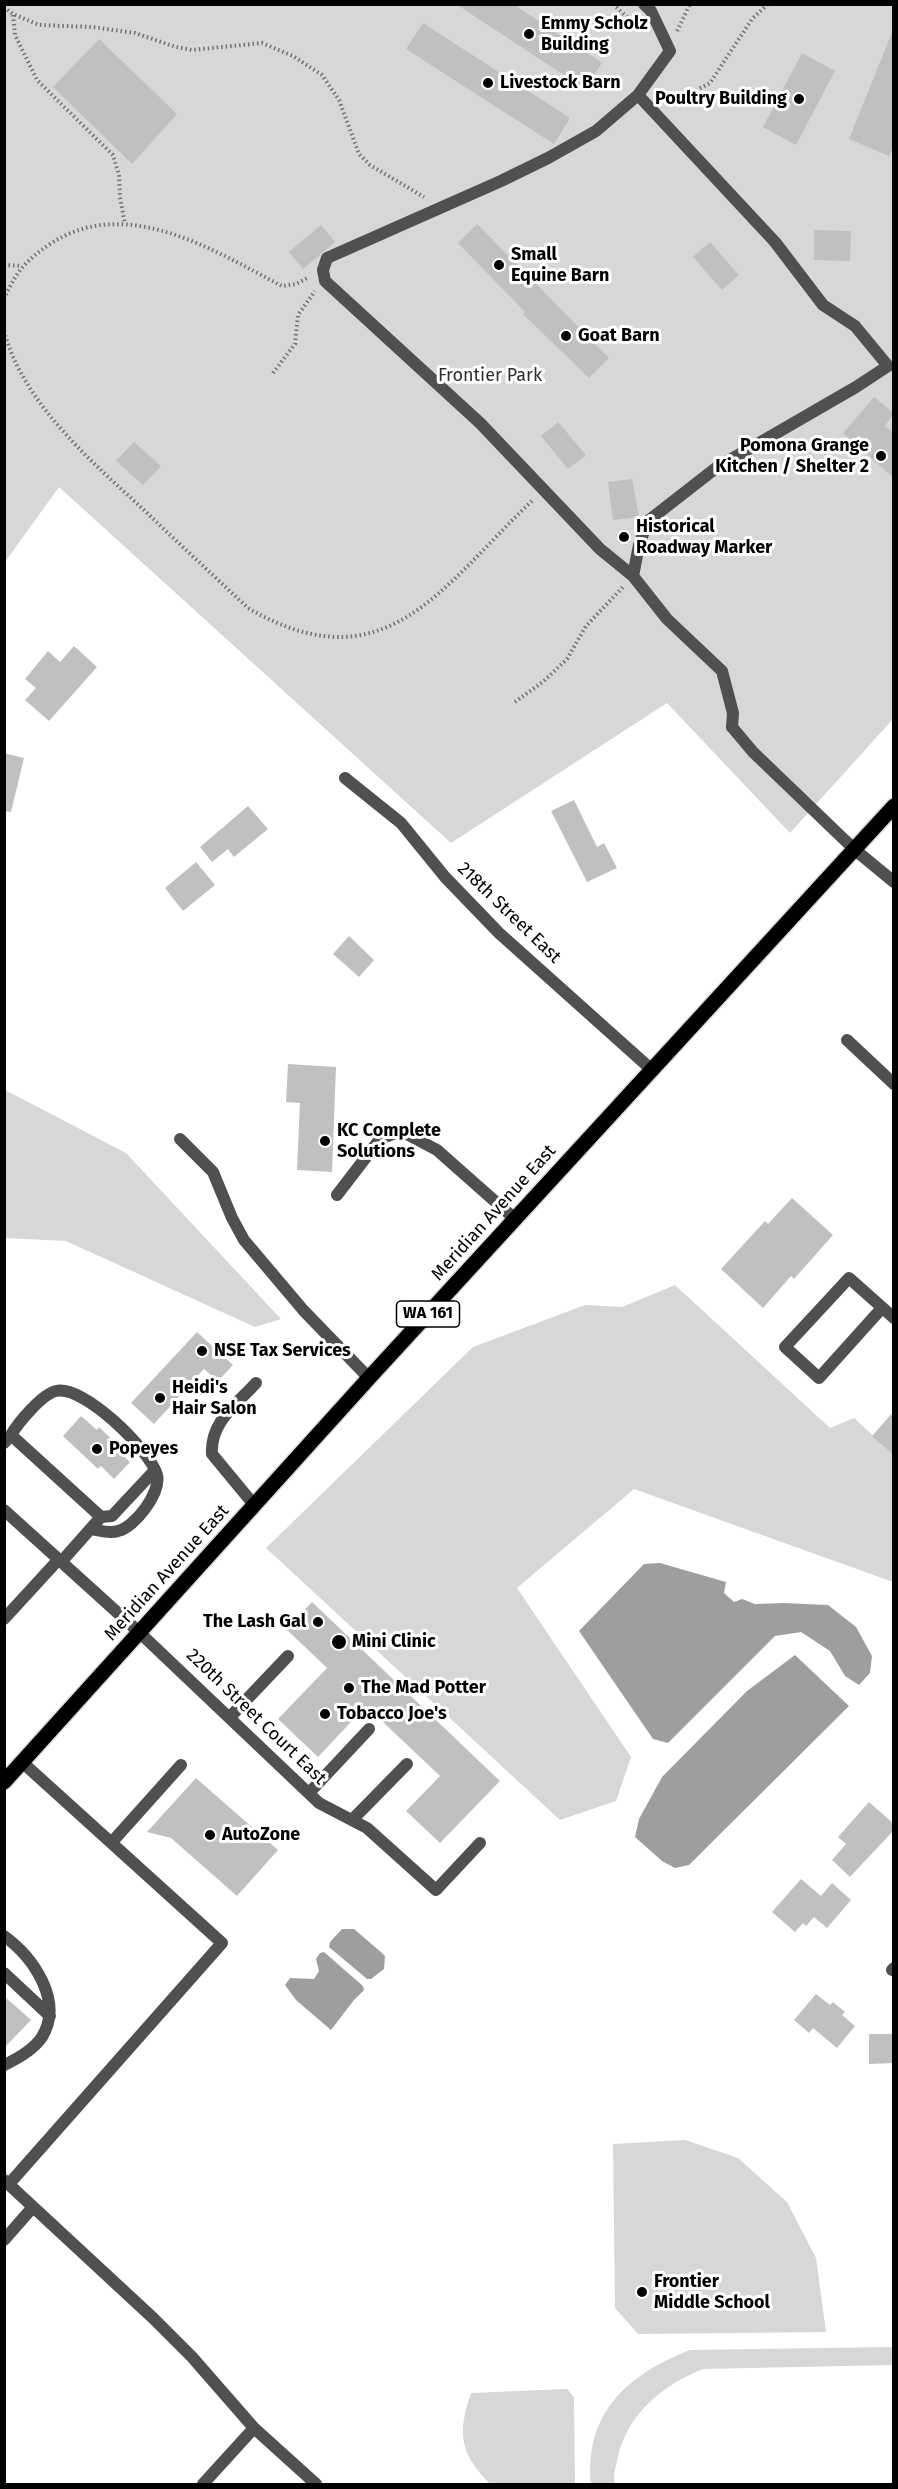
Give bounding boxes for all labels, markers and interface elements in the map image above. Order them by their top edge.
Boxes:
place label: Emmy Scholz Building [541,13,648,56]
marker: Emmy Scholz Building [522,27,536,41]
place label: Livestock Barn [500,72,621,94]
marker: Livestock Barn [481,76,495,90]
place label: Poultry Building [655,88,787,110]
marker: Poultry Building [792,92,806,106]
place label: Small Equine Barn [511,244,609,286]
marker: Small Equine Barn [492,258,506,272]
place label: Goat Barn [578,325,660,347]
marker: Goat Barn [559,329,573,343]
park label: Frontier Park [438,365,542,387]
place label: Pomona Grange Kitchen / Shelter 2 [715,435,869,478]
marker: Pomona Grange Kitchen / Shelter 2 [874,449,888,463]
place label: Historical Roadway Marker [636,516,772,558]
marker: Historical Roadway Marker [617,530,631,544]
street label: 218th Street East [453,858,565,968]
place label: KC Complete Solutions [337,1120,441,1162]
marker: KC Complete Solutions [318,1134,332,1148]
street label: Meridian Avenue East [427,1141,561,1285]
road number: WA 161 [396,1301,460,1327]
place label: NSE Tax Services [214,1340,351,1362]
marker: NSE Tax Services [195,1344,209,1358]
place label: Heidi's Hair Salon [172,1377,257,1420]
marker: Heidi's Hair Salon [153,1391,167,1405]
place label: Popeyes [109,1438,178,1460]
marker: Popeyes [90,1442,104,1456]
street label: Meridian Avenue East [100,1501,234,1645]
place label: The Lash Gal [203,1611,306,1633]
marker: The Lash Gal [311,1615,325,1629]
place label: Mini Clinic [352,1631,436,1653]
marker: Mini Clinic [330,1633,348,1651]
street label: 220th Street Court East [182,1645,330,1789]
place label: The Mad Potter [361,1677,486,1699]
marker: The Mad Potter [342,1681,356,1695]
place label: Tobacco Joe's [337,1703,447,1725]
marker: Tobacco Joe's [318,1707,332,1721]
place label: AutoZone [222,1824,300,1846]
marker: AutoZone [203,1828,217,1842]
place label: Frontier Middle School [654,2271,770,2314]
marker: Frontier Middle School [635,2285,649,2299]

